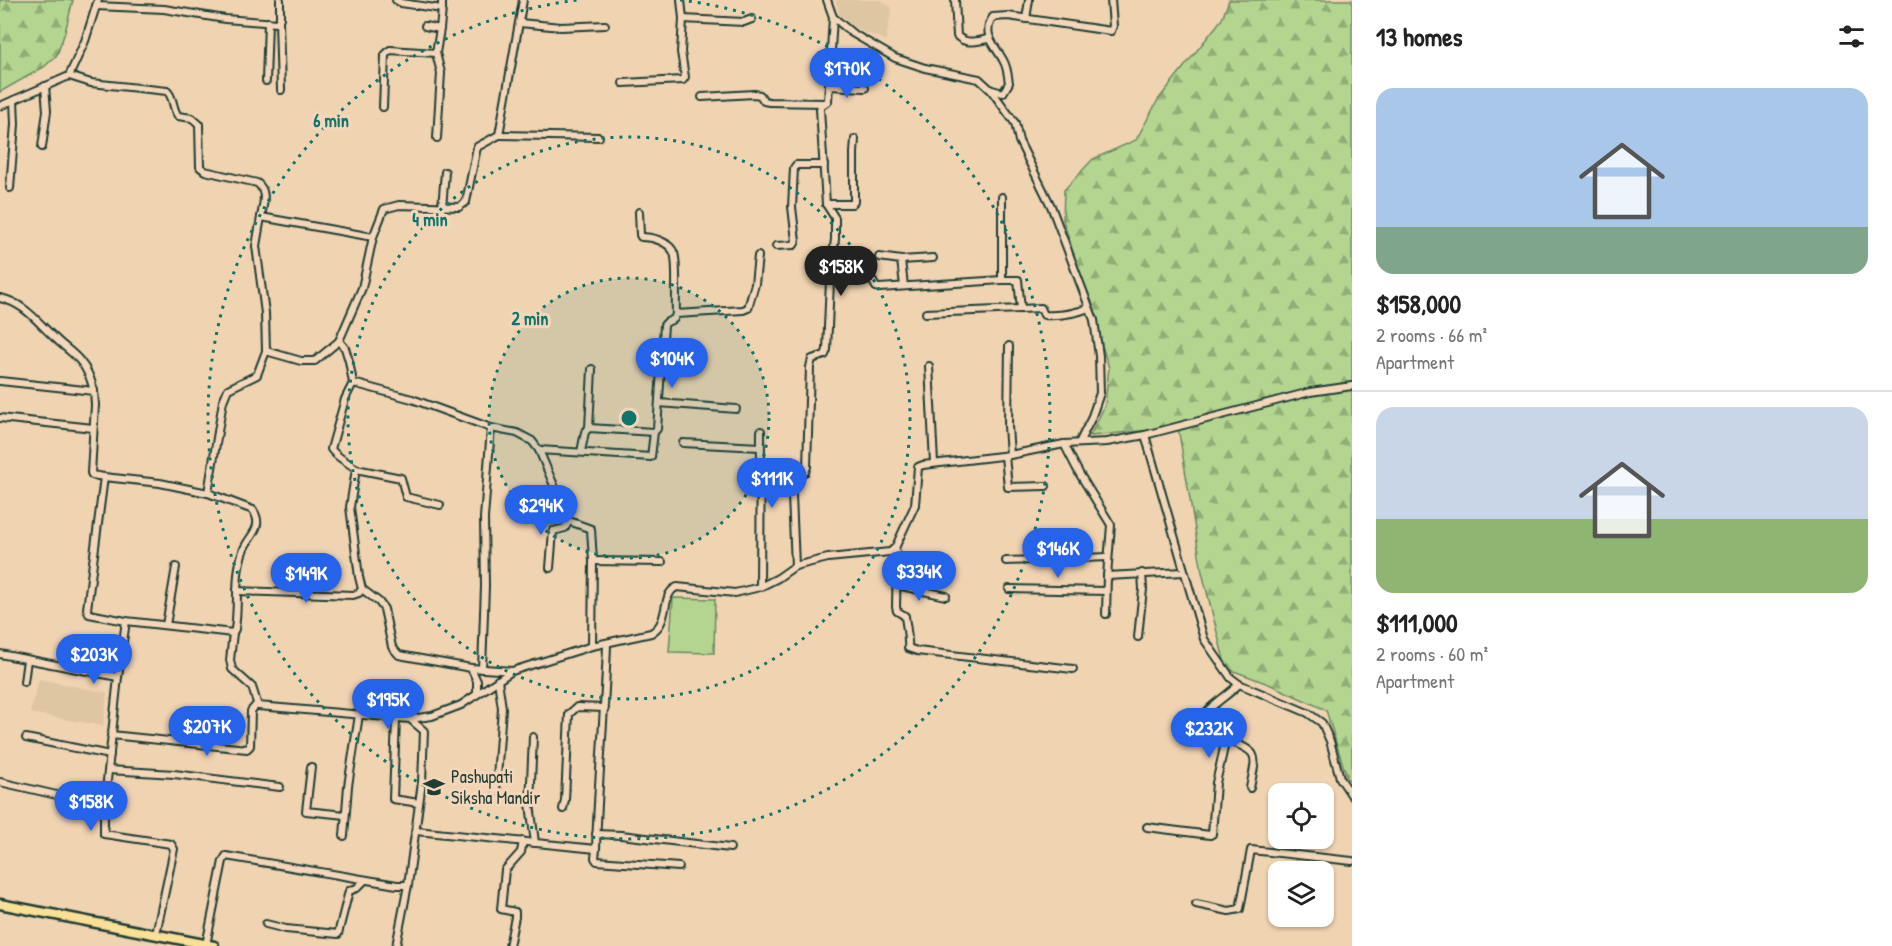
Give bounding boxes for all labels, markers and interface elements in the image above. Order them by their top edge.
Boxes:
text: 13 homes [1376,19,1463,54]
icon: filters [1835,20,1868,53]
pin: $170K [805,48,889,99]
text: $170K [824,54,870,81]
text: 6 min [313,108,349,133]
icon: home [1568,127,1676,235]
text: 4 min [412,207,448,232]
pin: $158K [799,246,883,297]
text: $158K [819,252,863,279]
text: $158,000 [1376,286,1461,321]
text: 2 min [512,306,548,331]
text: 2 rooms · 66 m² [1376,321,1487,348]
pin: $104K [630,338,714,389]
text: $104K [650,344,694,371]
text: Apartment [1376,348,1454,375]
centre of rings [619,408,639,428]
icon: home [1568,446,1676,554]
pin: $111K [730,458,814,509]
text: $111K [751,464,793,491]
pin: $294K [499,485,583,536]
text: $294K [519,491,563,518]
pin: $146K [1016,528,1100,579]
text: $146K [1036,534,1080,561]
pin: $334K [877,551,961,602]
pin: $149K [264,553,348,604]
text: $334K [896,557,942,584]
text: $149K [285,559,327,586]
text: $111,000 [1376,605,1458,640]
pin: $203K [52,634,136,685]
text: $203K [70,640,118,667]
text: 2 rooms · 60 m² [1376,640,1488,667]
text: Apartment [1376,667,1454,694]
pin: $195K [346,679,430,730]
text: $195K [366,685,410,712]
pin: $207K [165,706,249,757]
pin: $232K [1167,708,1251,759]
text: $207K [183,712,231,739]
text: $232K [1185,714,1233,741]
place label: Pashupati Siksha Mandir [451,764,540,810]
school or university icon: Pashupati Siksha Mandir [422,775,446,799]
pin: $158K [49,781,133,832]
map controls [1268,783,1334,927]
button: locate [1268,783,1334,849]
text: $158K [69,787,113,814]
button: layers [1268,861,1334,927]

